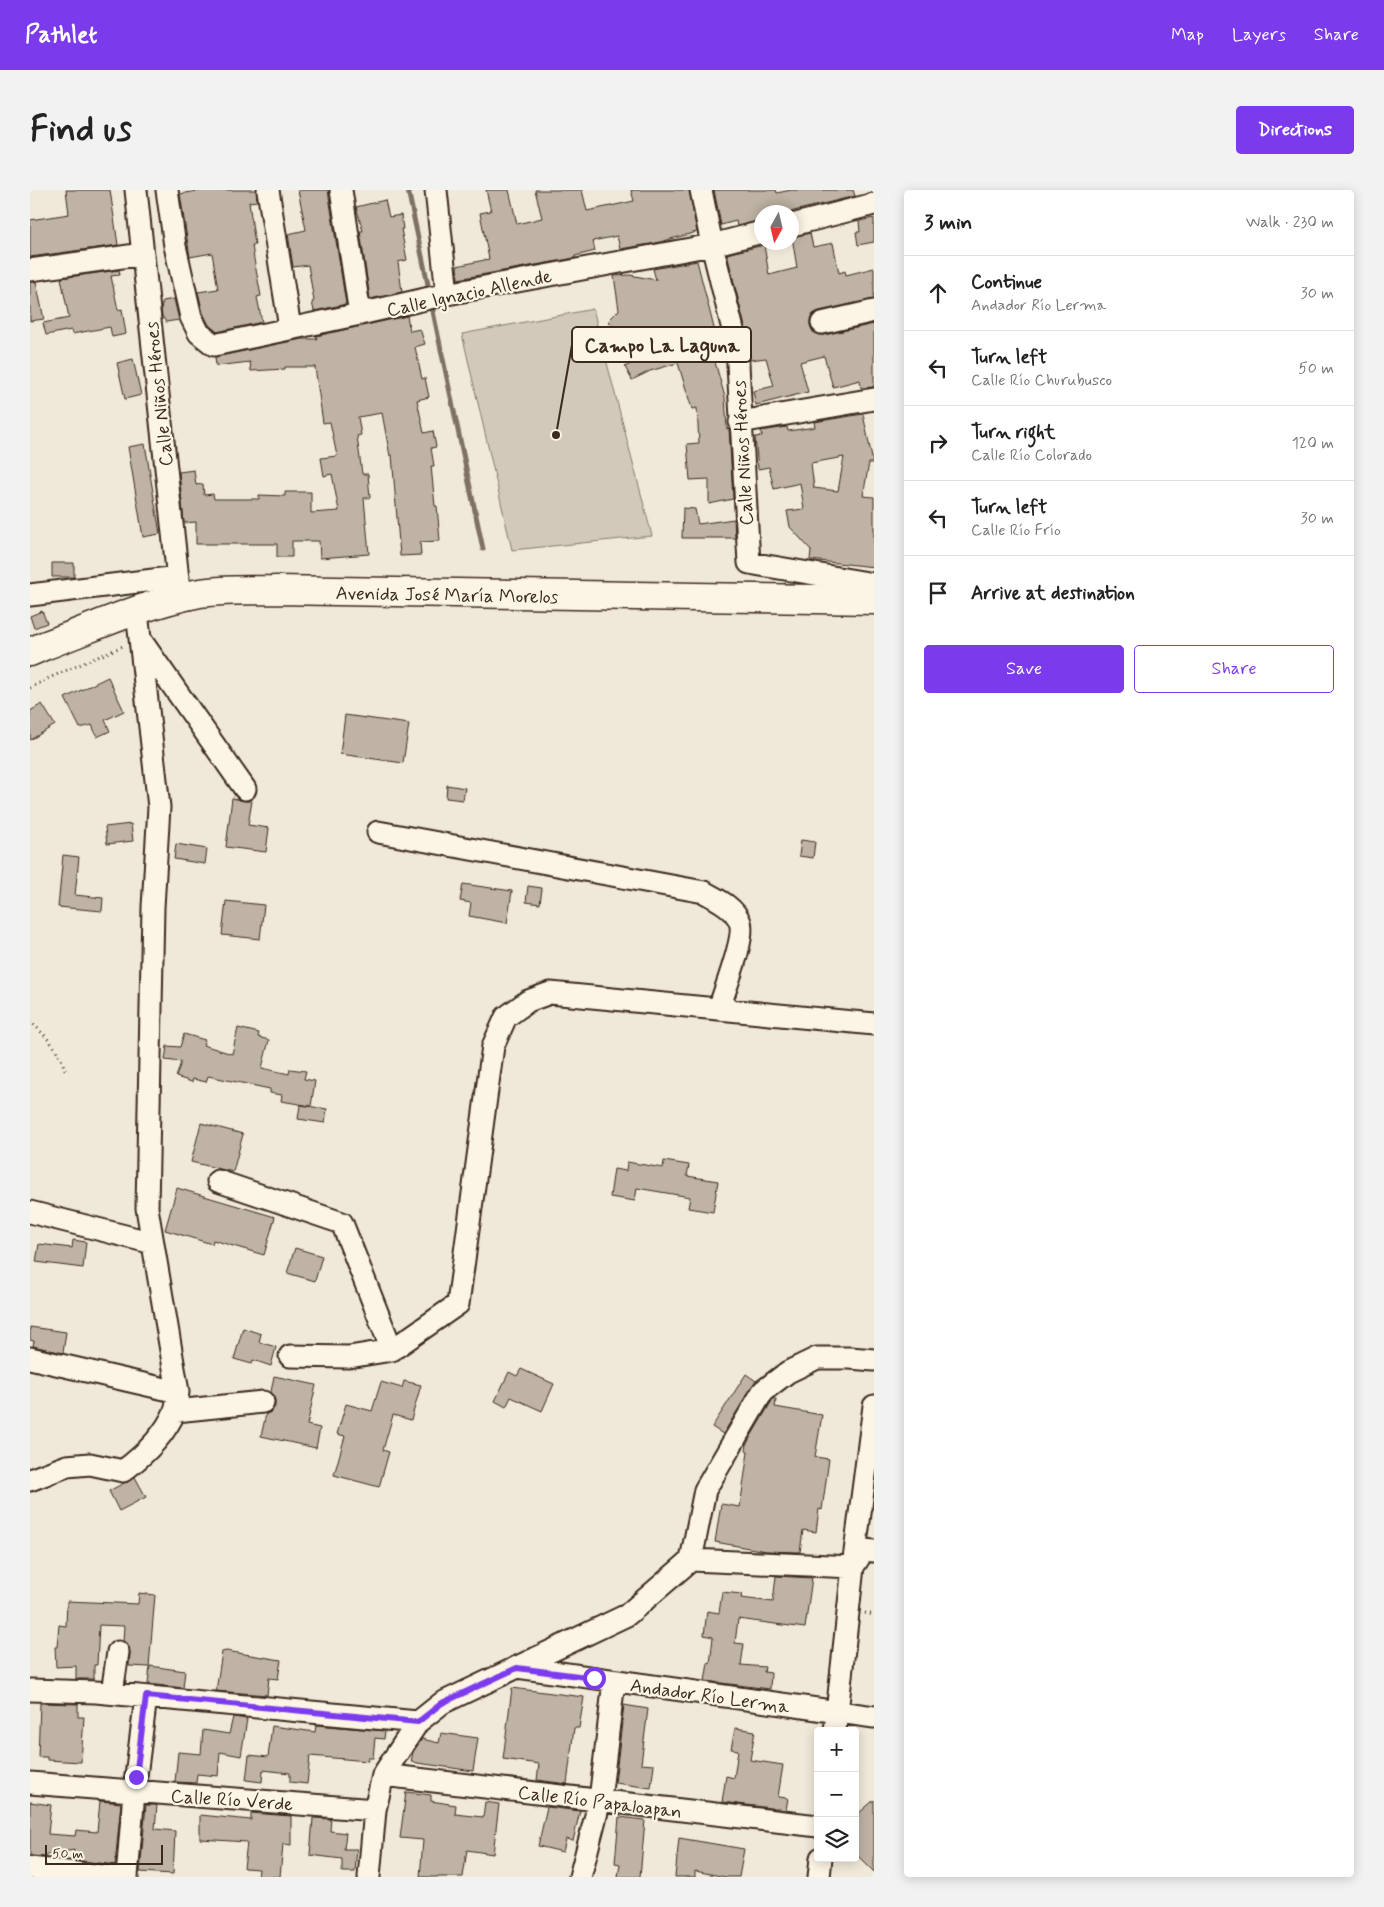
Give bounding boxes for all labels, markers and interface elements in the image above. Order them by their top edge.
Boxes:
text: Pathlet [25,20,97,51]
text: Map [1171,23,1204,47]
text: Layers [1232,23,1286,47]
text: Share [1314,23,1359,47]
button: Directions [1236,106,1354,154]
text: Find us [30,107,132,153]
north arrow [754,205,799,250]
text: 3 min [924,209,972,237]
text: Walk · 230 m [1246,212,1334,233]
street label: Calle Ignacio Allende [384,264,554,324]
text: Continue [971,270,1042,295]
icon: ahead [924,279,952,307]
text: 30 m [1301,283,1334,304]
text: Andador Río Lerma [971,295,1106,316]
street label: Calle Niños Héroes [139,320,180,468]
callout: Campo La Laguna [572,327,751,362]
text: Campo La Laguna [584,333,741,362]
text: Turn left [971,345,1047,370]
icon: left [924,354,952,382]
text: 50 m [1298,358,1334,379]
text: Calle Río Churubusco [971,370,1112,391]
street label: Calle Niños Héroes [727,379,760,526]
text: Turn right [971,420,1055,445]
icon: right [924,429,952,457]
text: 120 m [1292,433,1334,454]
text: Calle Río Colorado [971,445,1092,466]
text: Turn left [971,495,1047,520]
icon: left [924,504,952,532]
text: 30 m [1301,508,1334,529]
text: Calle Río Frío [971,520,1061,541]
icon: arrive [924,579,952,607]
street label: Avenida José María Morelos [335,581,559,610]
text: Arrive at destination [971,581,1135,606]
button: Save [924,645,1124,693]
button: Share [1134,645,1334,693]
route start [583,1667,606,1690]
street label: Andador Río Lerma [629,1673,792,1720]
map controls [814,1727,859,1862]
button: + [814,1727,859,1772]
route end [125,1766,148,1789]
button: − [814,1772,859,1817]
street label: Calle Río Papaloapan [516,1780,683,1825]
street label: Calle Río Verde [170,1784,294,1817]
button: layers [814,1817,859,1862]
scale bar [45,1842,162,1865]
text: 50 m [52,1845,83,1863]

